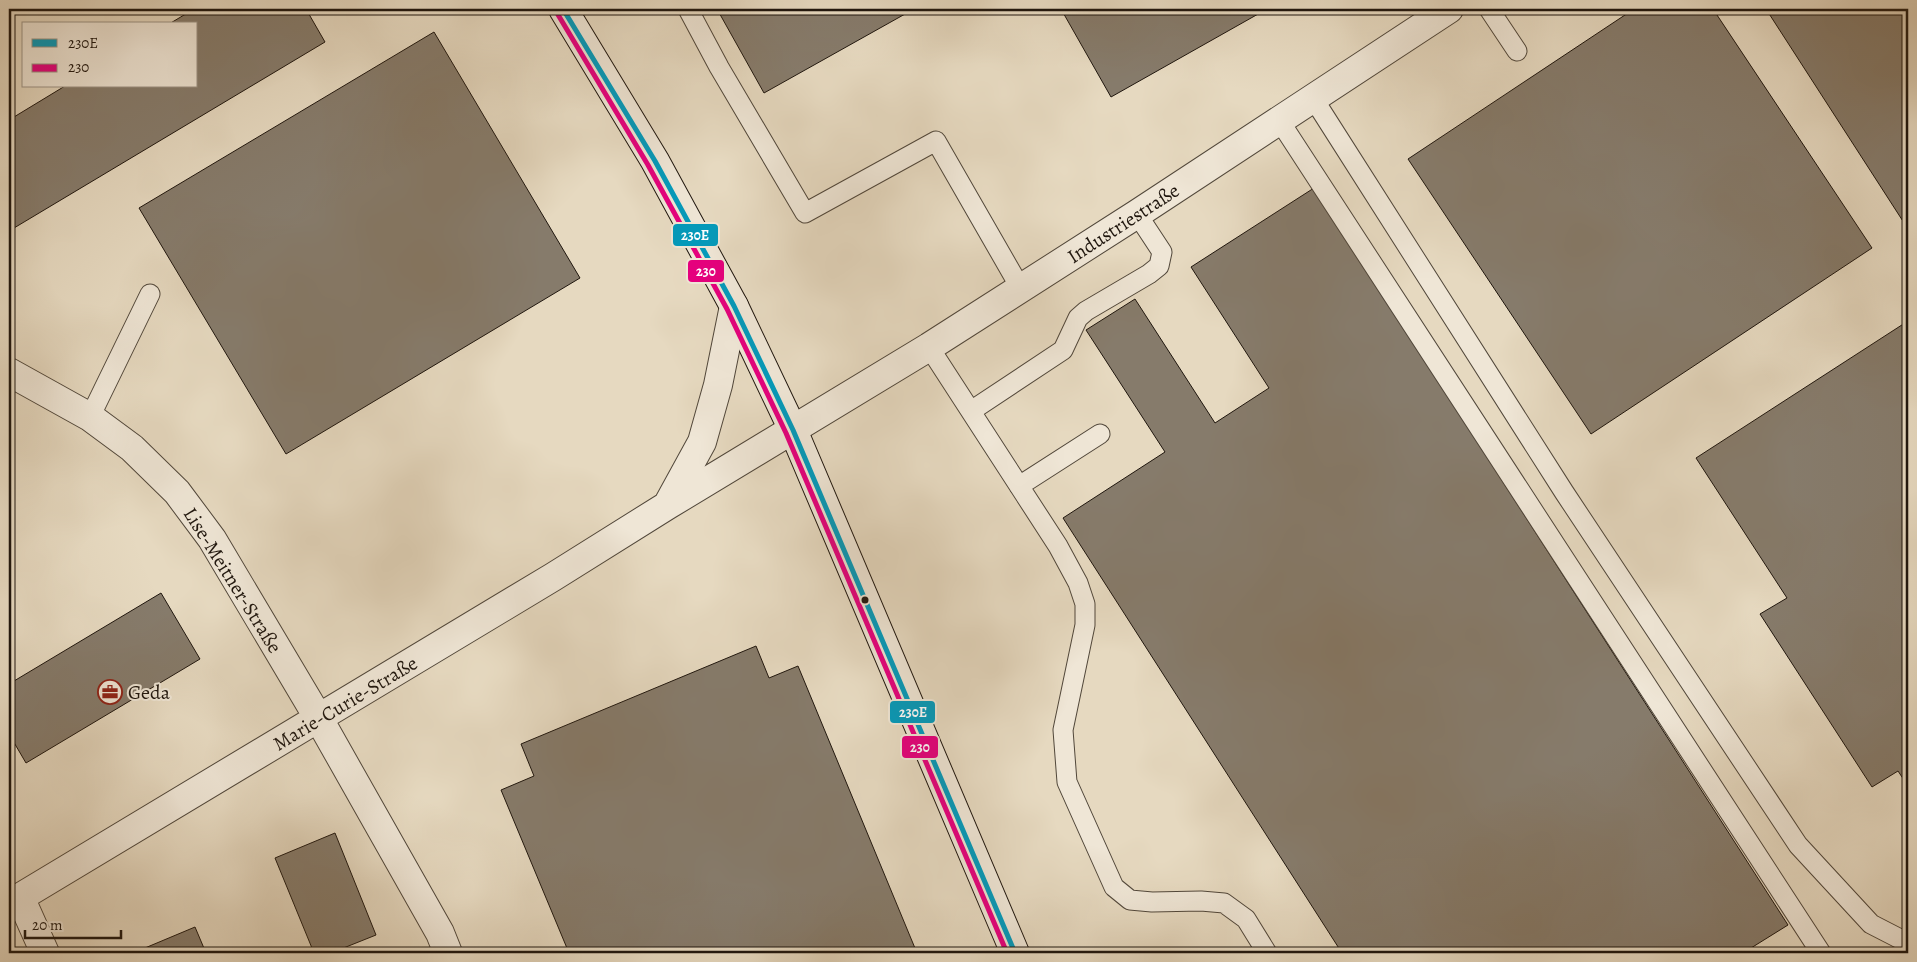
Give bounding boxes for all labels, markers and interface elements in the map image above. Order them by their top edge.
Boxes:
legend [22,22,198,88]
text: 230E [68,33,98,53]
text: 230 [68,57,89,77]
street label: Industriestraße [1062,177,1185,270]
line badge: 230E [672,223,719,247]
text: 230E [681,226,709,245]
line badge: 230 [687,259,725,283]
text: 230 [696,262,716,281]
street label: Lise-Meitner-Straße [177,502,288,658]
unlabelled marker [860,595,870,605]
street label: Marie-Curie-Straße [268,650,422,757]
office icon: Geda [97,679,123,705]
place label: Geda [128,679,171,706]
line badge: 230E [889,700,936,724]
text: 230E [899,703,927,722]
line badge: 230 [901,735,939,759]
text: 230 [910,738,930,757]
scale bar [25,907,121,939]
text: 20 m [32,915,63,935]

